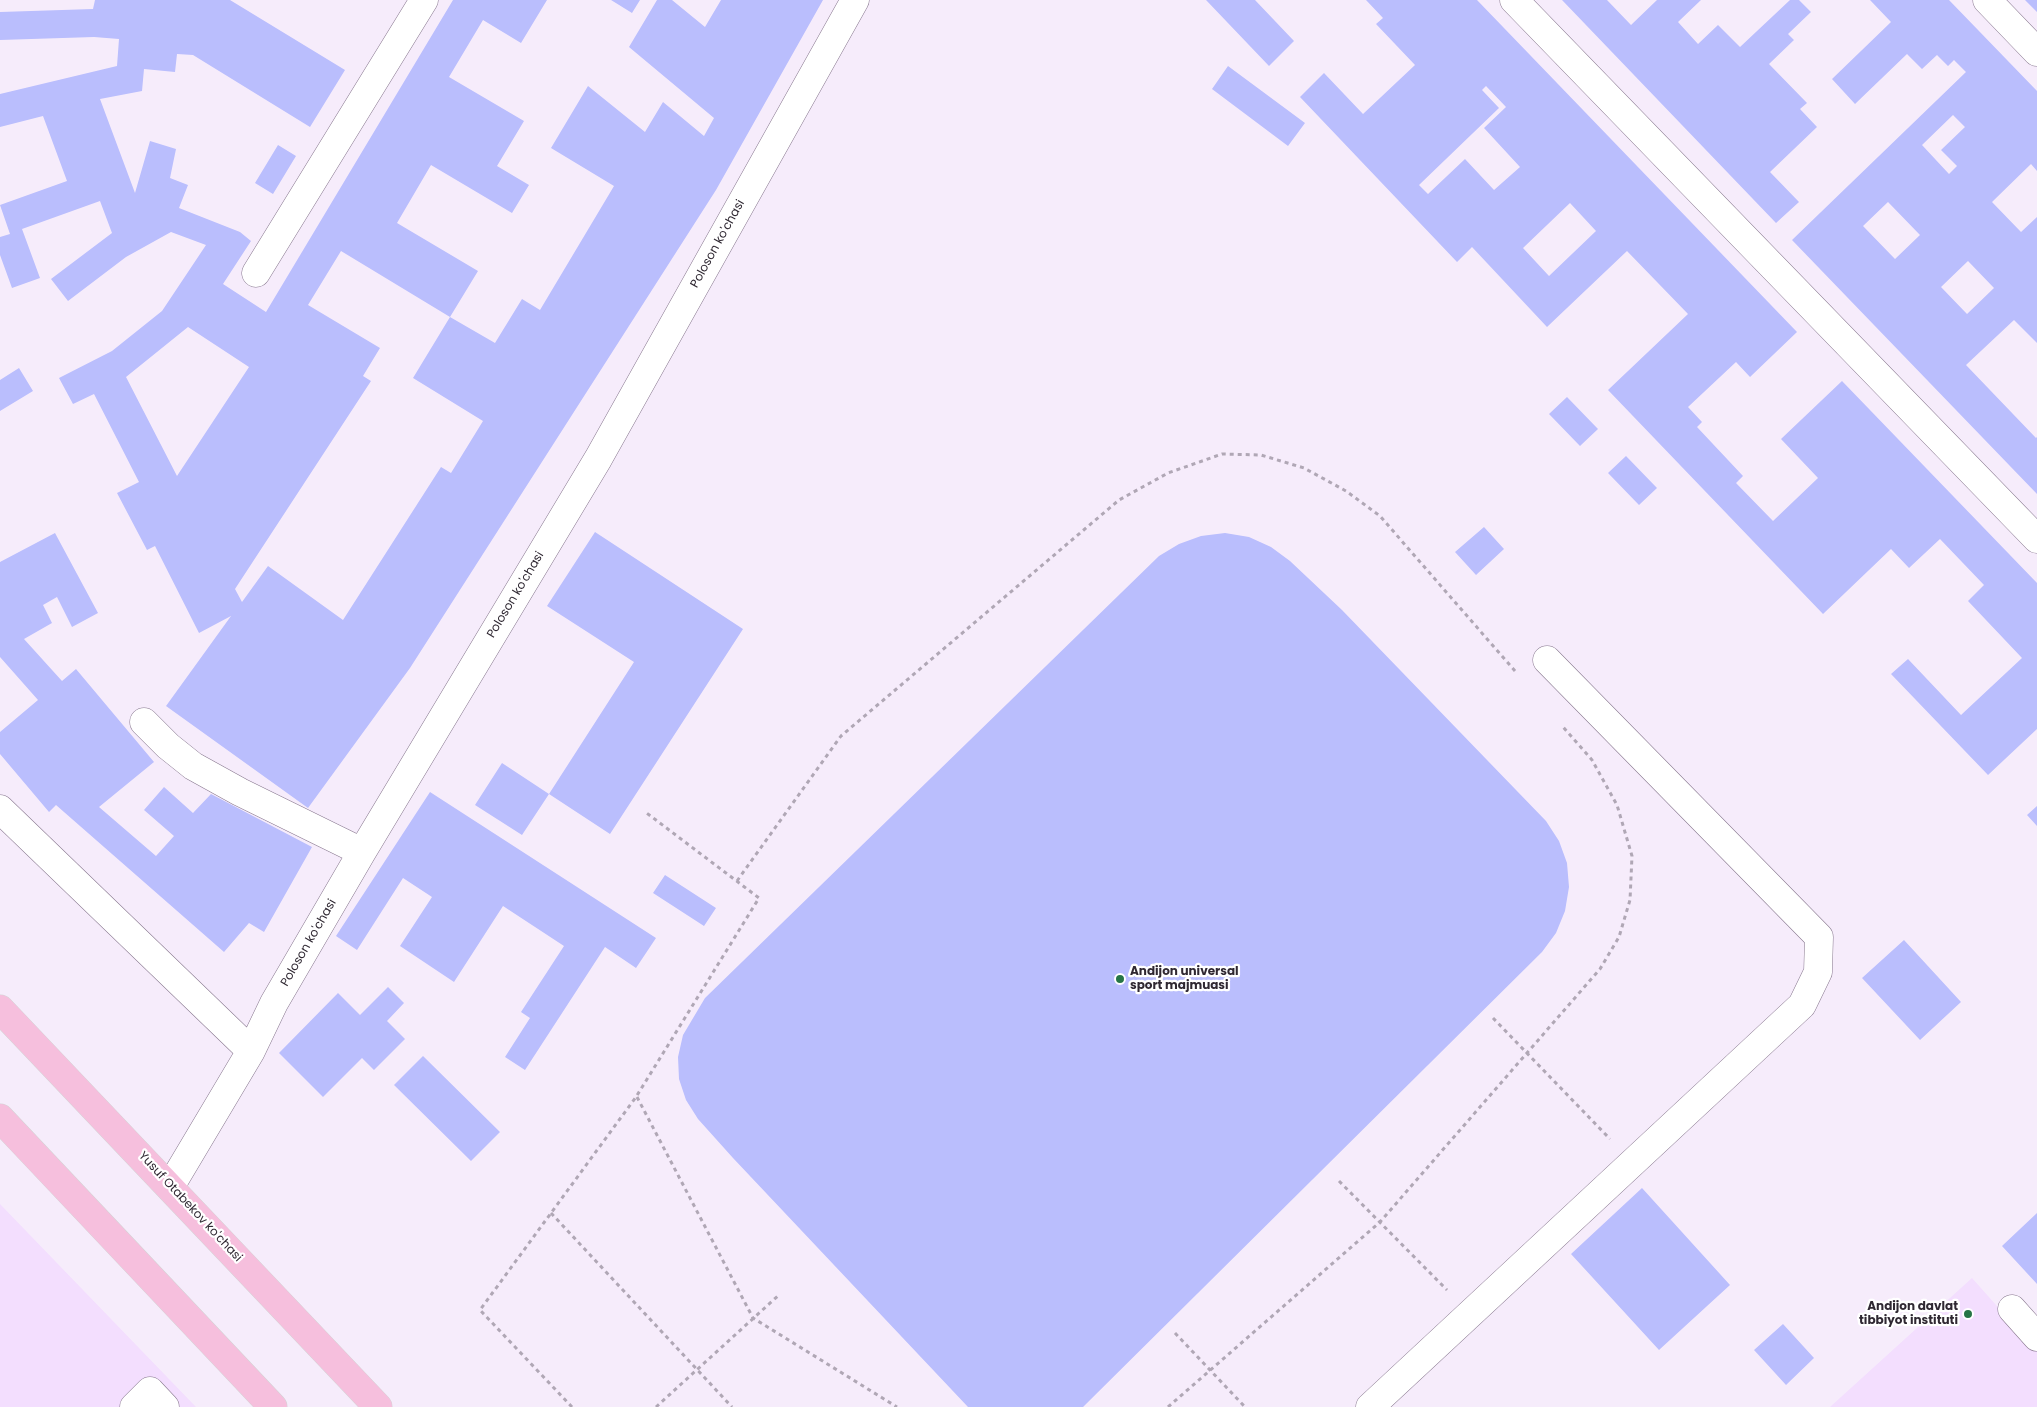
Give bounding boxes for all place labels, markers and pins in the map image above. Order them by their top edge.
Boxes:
place label: Andijon universal sport majmuasi [1130,965,1239,993]
marker: Andijon universal sport majmuasi [1114,973,1126,985]
place label: Andijon davlat tibbiyot instituti [1859,1300,1958,1328]
marker: Andijon davlat tibbiyot instituti [1962,1308,1974,1320]

